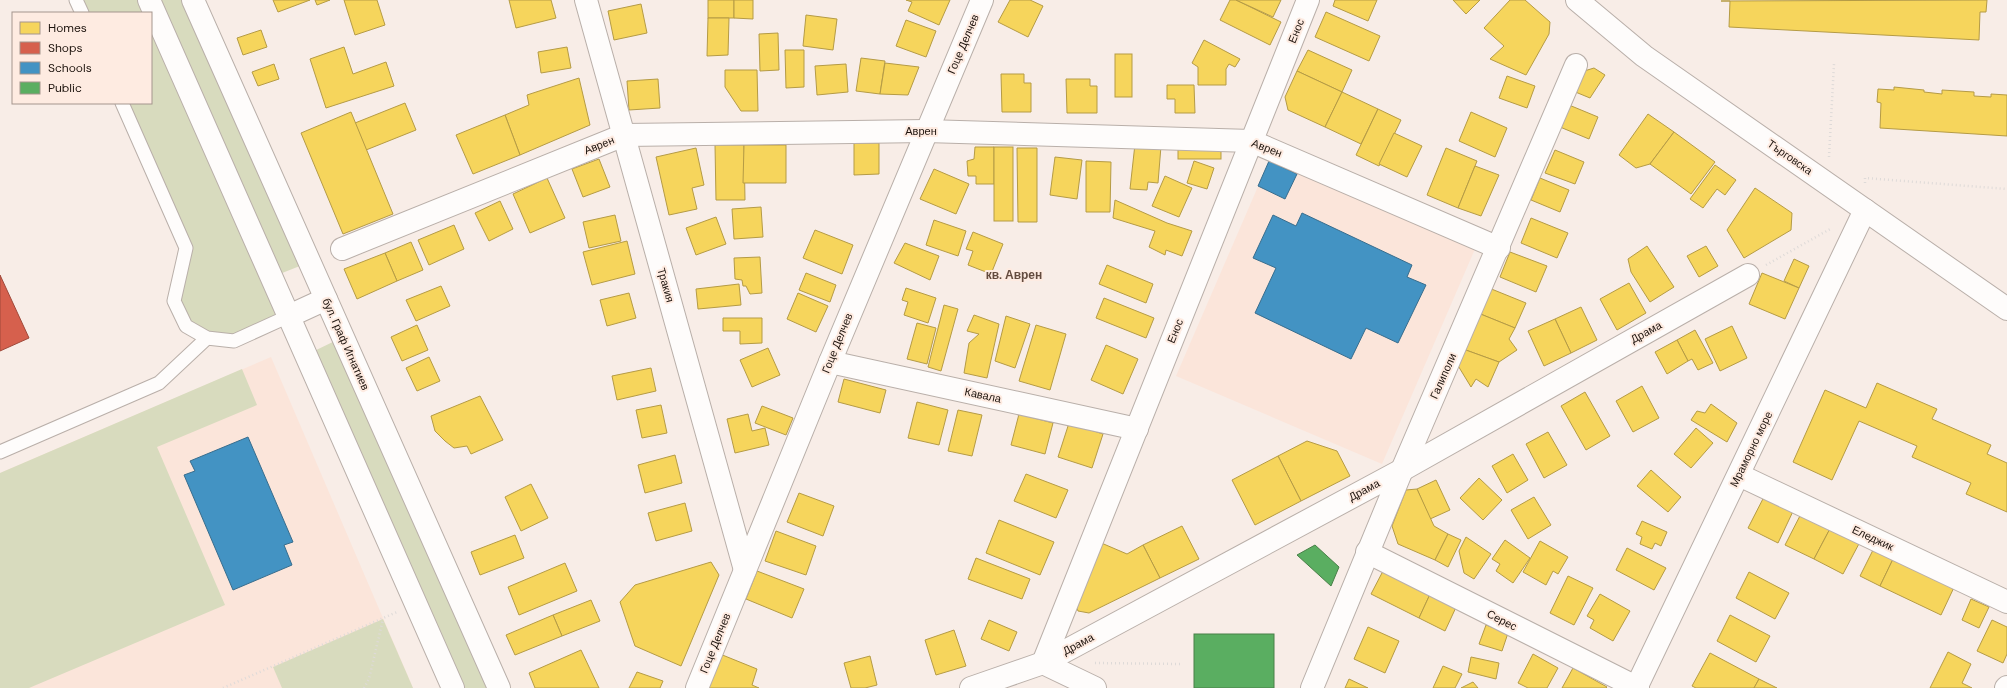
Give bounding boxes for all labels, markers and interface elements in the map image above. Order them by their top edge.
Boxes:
legend [12,12,152,104]
street label: Гоце Делчев [944,12,982,76]
street label: Енос [1285,16,1307,45]
text: Homes [48,20,87,36]
text: Shops [48,40,83,56]
text: Schools [48,60,92,76]
text: Public [48,80,82,96]
street label: Аврен [905,124,937,138]
street label: Аврен [582,133,616,157]
street label: Аврен [1250,136,1284,160]
street label: Търговска [1765,136,1816,178]
street label: Тракия [654,266,678,304]
district label: кв. Аврен [986,267,1042,283]
street label: бул. Граф Игнатиев [319,296,373,392]
street label: Гоце Делчев [819,311,855,375]
street label: Енос [1164,316,1186,345]
street label: Драма [1628,317,1665,346]
street label: Галиполи [1427,351,1459,401]
street label: Кавала [963,384,1003,406]
street label: Мраморно море [1727,409,1775,489]
street label: Драма [1346,476,1383,504]
street label: Еледжик [1850,522,1896,554]
street label: Серес [1485,607,1520,634]
street label: Гоце Делчев [697,611,733,675]
street label: Драма [1060,630,1097,658]

